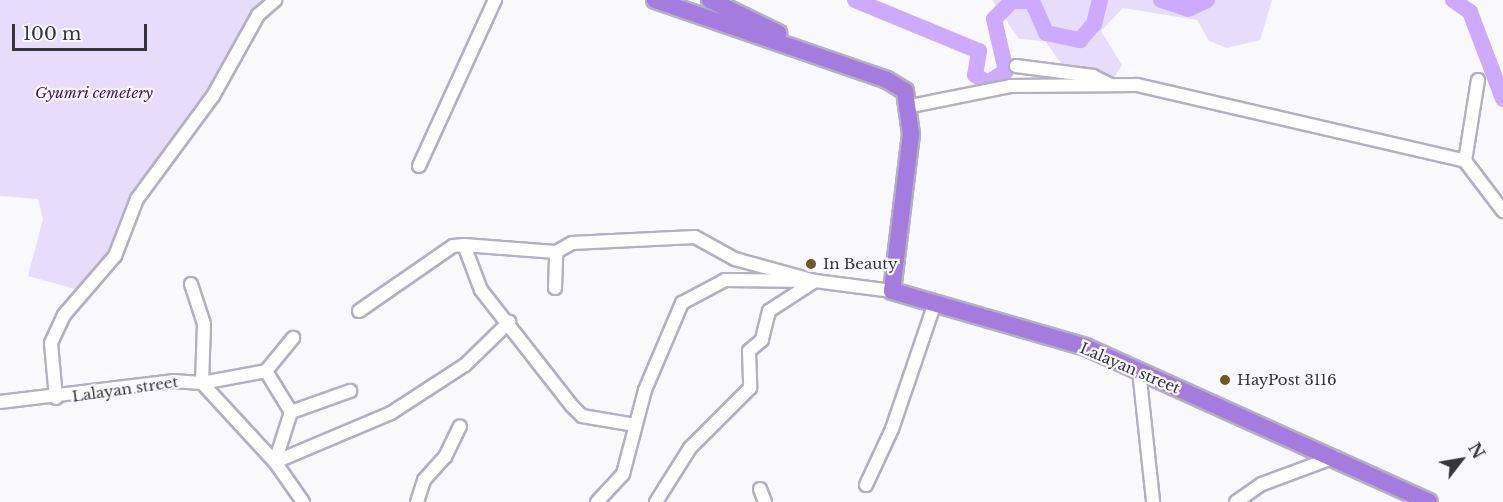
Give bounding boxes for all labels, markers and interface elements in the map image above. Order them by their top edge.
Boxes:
scale bar [15,12,150,50]
text: 100 m [23,23,81,45]
park label: Gyumri cemetery [35,84,153,102]
place label: In Beauty [823,255,898,273]
marker: In Beauty [804,257,818,271]
street label: Lalayan street [1077,339,1183,397]
place label: HayPost 3116 [1237,371,1337,389]
street label: Lalayan street [71,373,179,405]
marker: HayPost 3116 [1218,373,1232,387]
north arrow [1431,430,1491,490]
text: N [1464,439,1489,462]

